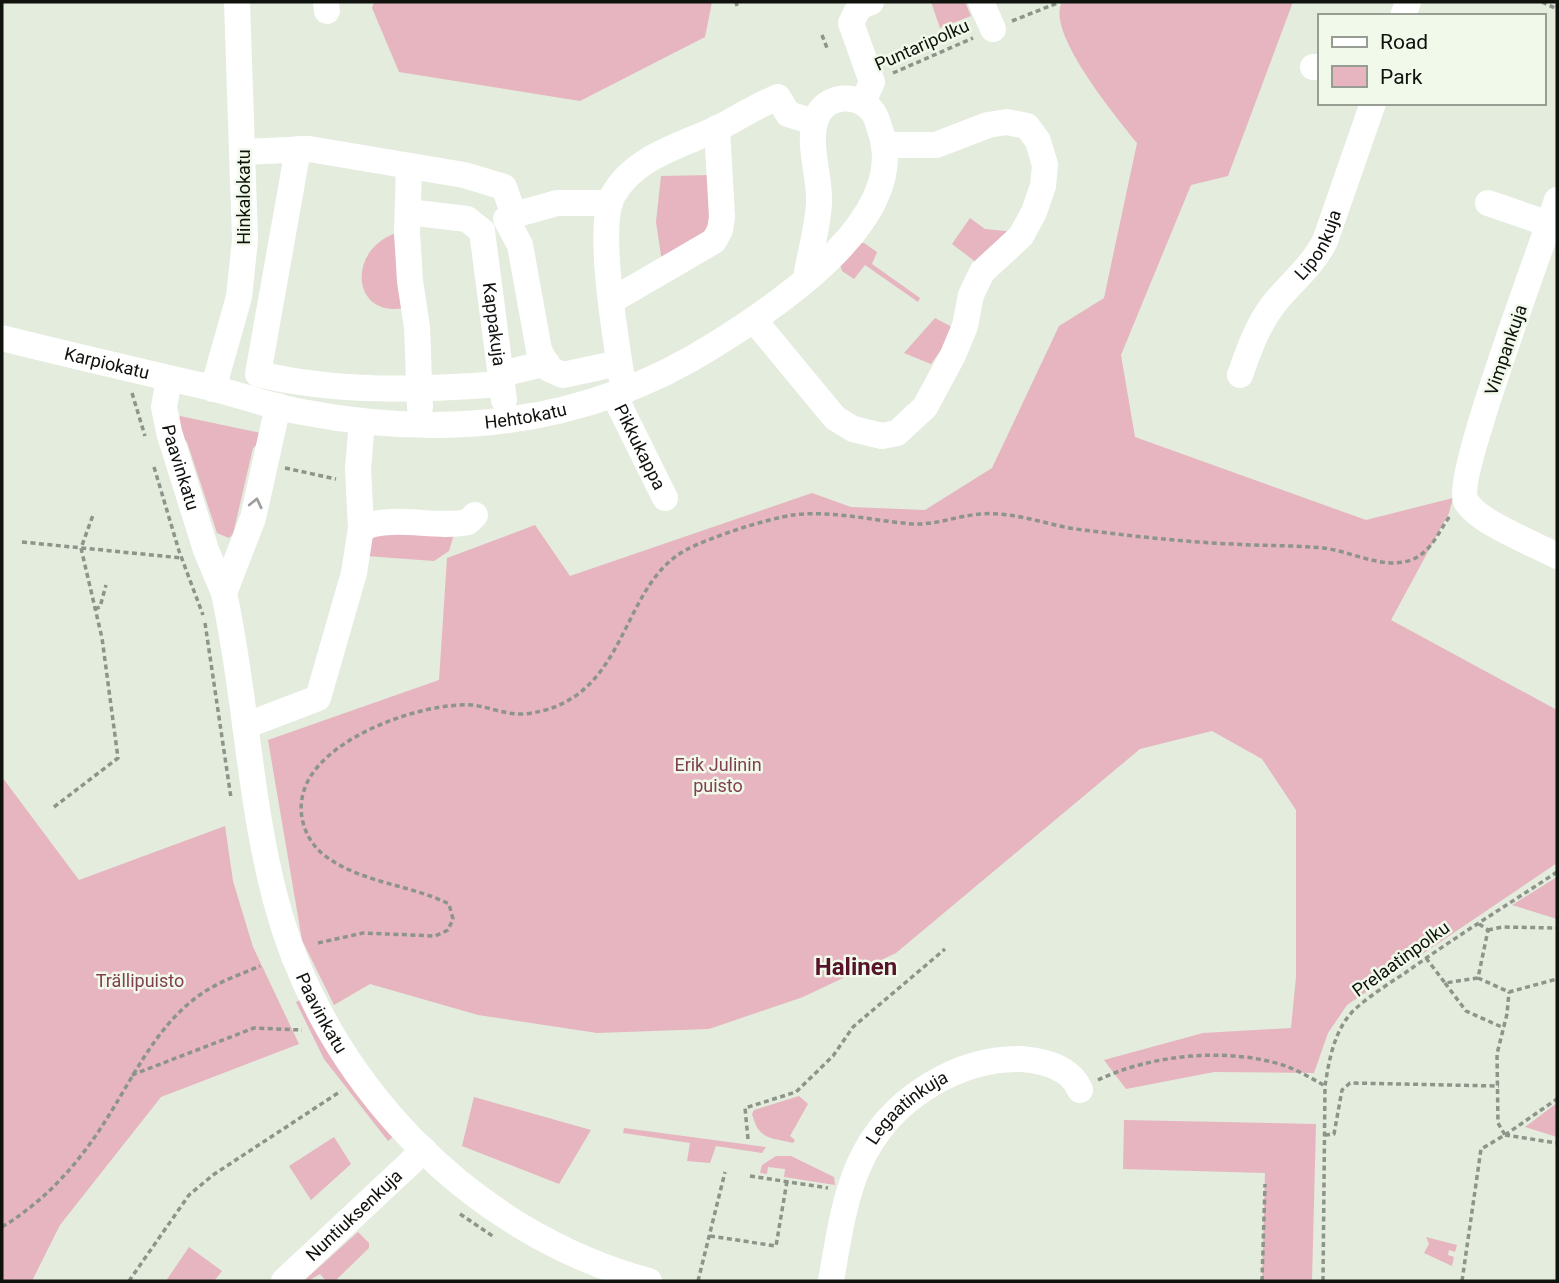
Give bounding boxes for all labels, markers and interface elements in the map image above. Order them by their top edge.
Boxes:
street label: Puntaripolku [871,14,972,75]
legend [1318,14,1545,105]
text: Road [1380,30,1428,54]
text: Park [1380,65,1423,89]
street label: Hinkalokatu [233,149,254,245]
street label: Liponkuja [1290,207,1345,284]
street label: Kappakuja [479,281,510,367]
street label: Vimpankuja [1480,302,1531,398]
street label: Karpiokatu [62,343,152,383]
street label: Hehtokatu [483,398,569,433]
street label: Pikkukappa [610,400,670,493]
street label: Paavinkatu [158,423,204,513]
one-way arrow [248,497,262,509]
park label: Erik Julinin puisto [674,754,762,796]
street label: Prelaatinpolku [1348,916,1453,1001]
district label: Halinen [815,953,897,981]
street label: Paavinkatu [292,969,352,1057]
park label: Trällipuisto [96,970,184,991]
street label: Legaatinkuja [861,1066,951,1148]
street label: Nuntiuksenkuja [301,1165,406,1265]

